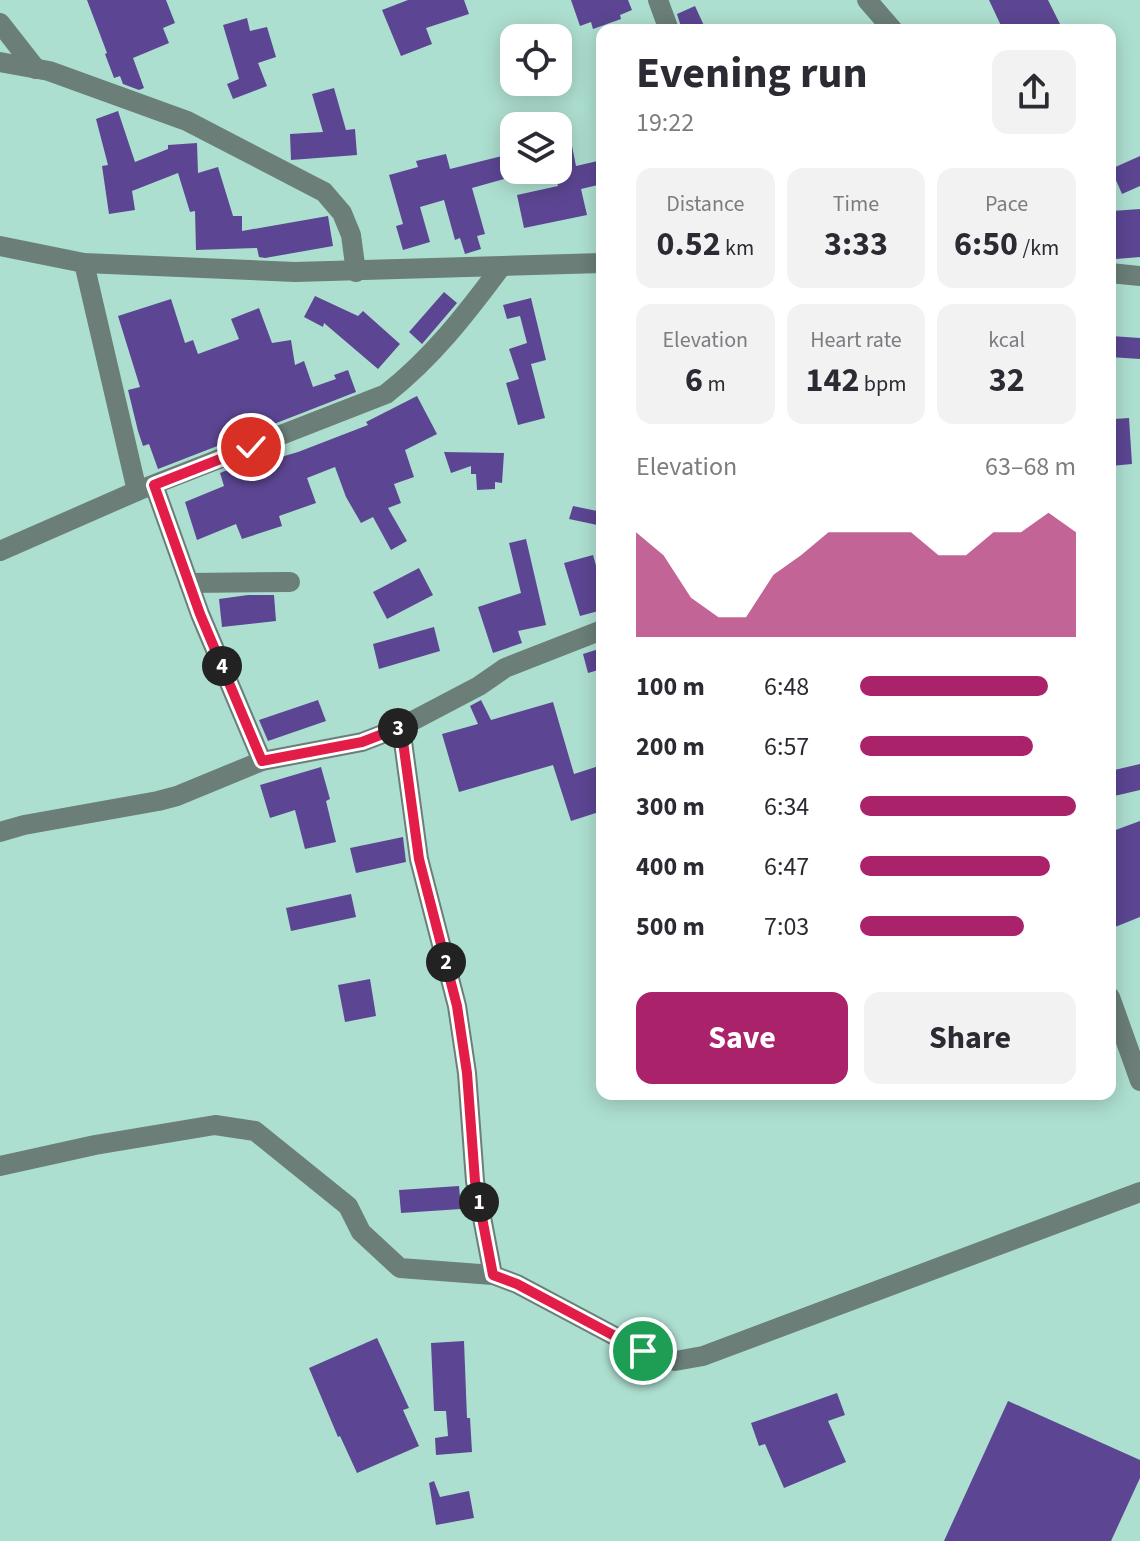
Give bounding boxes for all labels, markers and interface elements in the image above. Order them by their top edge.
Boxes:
map controls [500,24,572,184]
button: locate [500,24,572,96]
text: Evening run [636,42,868,105]
button: share [992,50,1076,134]
text: 19:22 [636,104,694,141]
button: layers [500,112,572,184]
text: Distance [666,188,744,220]
text: Time [833,188,879,220]
text: Pace [985,188,1028,220]
text: 0.52 [657,220,721,269]
text: 3:33 [824,220,888,269]
text: 6:50 [954,220,1018,269]
text: km [721,232,754,264]
text: /km [1018,232,1059,264]
text: Elevation [662,324,748,356]
text: Heart rate [810,324,902,356]
text: kcal [988,324,1025,356]
text: 6 [685,356,703,405]
text: 142 [806,356,859,405]
text: 32 [989,356,1025,405]
text: m [703,368,726,400]
text: bpm [859,368,906,400]
pin [217,413,285,481]
icon: check [229,425,273,469]
text: Elevation [636,448,737,485]
text: 63–68 m [985,448,1076,485]
pin: 4 [202,646,242,686]
text: 4 [216,650,228,682]
text: 100 m [636,668,705,705]
text: 6:48 [764,668,809,705]
pin: 3 [378,708,418,748]
text: 3 [392,712,404,744]
text: 200 m [636,728,705,765]
text: 6:57 [764,728,809,765]
text: 300 m [636,788,705,825]
text: 6:34 [764,788,809,825]
text: 400 m [636,848,705,885]
text: 6:47 [764,848,809,885]
text: 500 m [636,908,705,945]
text: 7:03 [764,908,809,945]
pin: 2 [426,942,466,982]
text: 2 [440,946,452,978]
button: Save [636,992,848,1084]
button: Share [864,992,1076,1084]
pin: 1 [459,1182,499,1222]
text: 1 [473,1186,485,1218]
pin [609,1317,677,1385]
icon: arrive [621,1329,665,1373]

